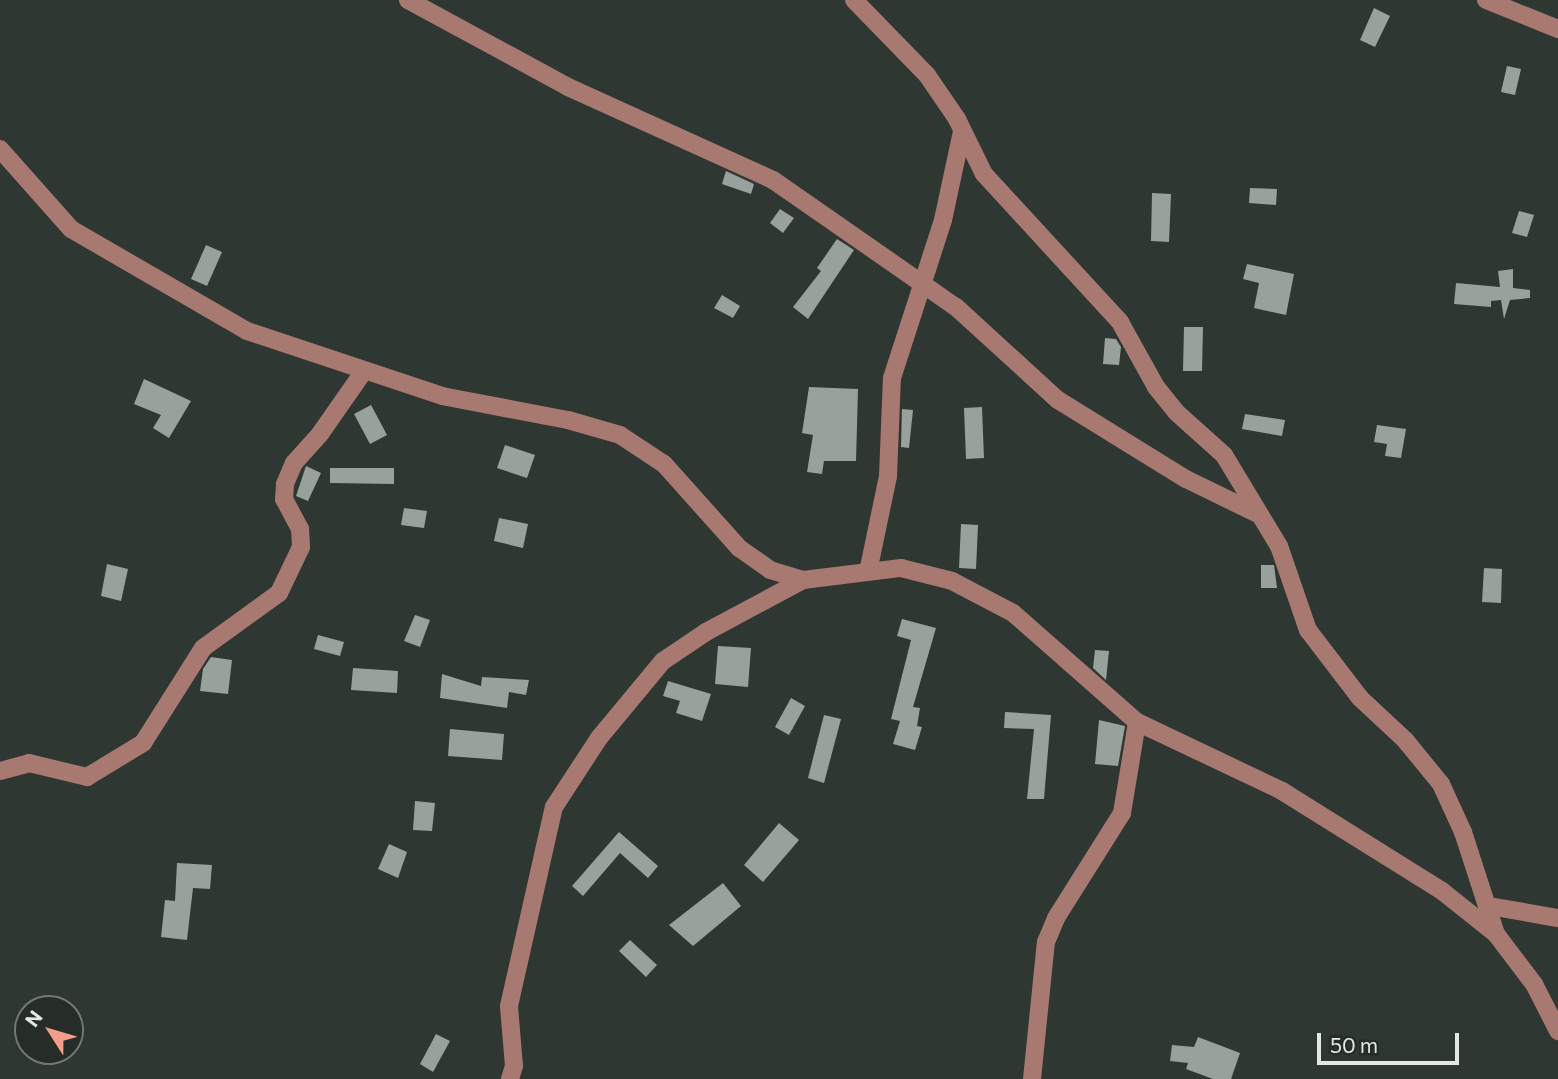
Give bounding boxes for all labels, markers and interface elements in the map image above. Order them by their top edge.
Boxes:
north arrow [14,995,84,1065]
text: N [20,1006,47,1031]
scale bar [1320,1020,1462,1064]
text: 50 m [1330,1032,1378,1057]

